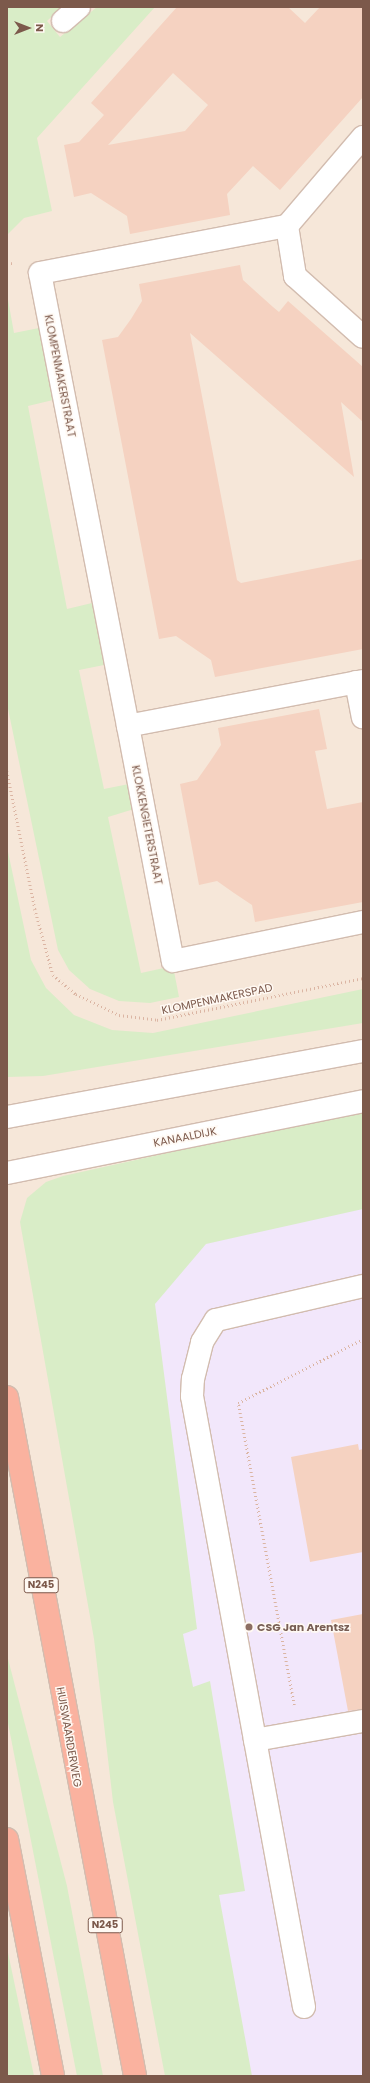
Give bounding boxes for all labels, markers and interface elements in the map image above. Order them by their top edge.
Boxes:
north arrow [8,8,48,48]
text: N [32,24,48,32]
street label: KLOMPENMAKERSTRAAT [42,313,78,439]
street label: KLOKKENGIETERSTRAAT [129,764,165,886]
street label: KLOMPENMAKERSPAD [160,981,274,1017]
street label: KANAALDIJK [152,1124,218,1150]
road number: N245 [23,1577,59,1593]
place label: CSG Jan Arentsz [257,1620,349,1634]
marker: CSG Jan Arentsz [244,1622,254,1632]
street label: HUISWAARDERWEG [54,1686,84,1788]
road number: N245 [87,1917,123,1933]

